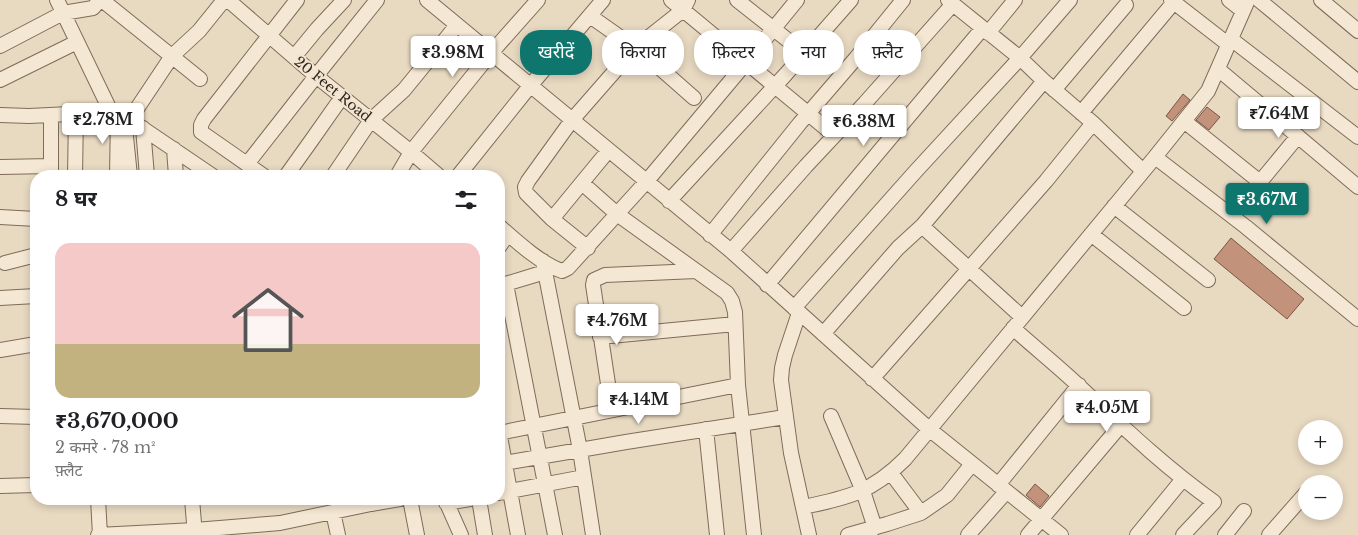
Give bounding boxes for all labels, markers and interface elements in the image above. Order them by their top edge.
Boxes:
chip: खरीदें [520,30,592,75]
chip: किराया [602,30,684,75]
chip: फ़िल्टर [694,30,773,75]
chip: नया [783,30,844,75]
chip: फ़्लैट [854,30,921,75]
pin: ₹3.98M [412,36,494,78]
text: ₹3.98M [422,42,484,62]
street label: 20 Feet Road [291,52,376,126]
pin: ₹7.64M [1238,96,1320,139]
pin: ₹2.78M [62,102,144,145]
text: ₹7.64M [1249,103,1309,123]
pin: ₹6.38M [823,104,905,147]
text: ₹2.78M [73,109,133,129]
text: ₹6.38M [833,111,895,131]
pin: ₹3.67M [1226,182,1308,225]
text: 8 घर [55,186,97,212]
icon: filters [452,186,480,214]
text: ₹3.67M [1237,189,1297,209]
icon: home [223,275,313,365]
pin: ₹4.76M [576,304,658,346]
text: ₹4.76M [586,310,648,330]
pin: ₹4.14M [598,382,680,425]
text: ₹4.14M [609,389,669,409]
pin: ₹4.05M [1066,390,1148,433]
text: ₹4.05M [1075,397,1139,417]
text: ₹3,670,000 [55,408,179,434]
map controls [1298,420,1343,520]
button: + [1298,420,1343,465]
text: 2 कमरे · 78 m² [55,437,156,457]
text: फ़्लैट [55,460,83,480]
button: − [1298,475,1343,520]

